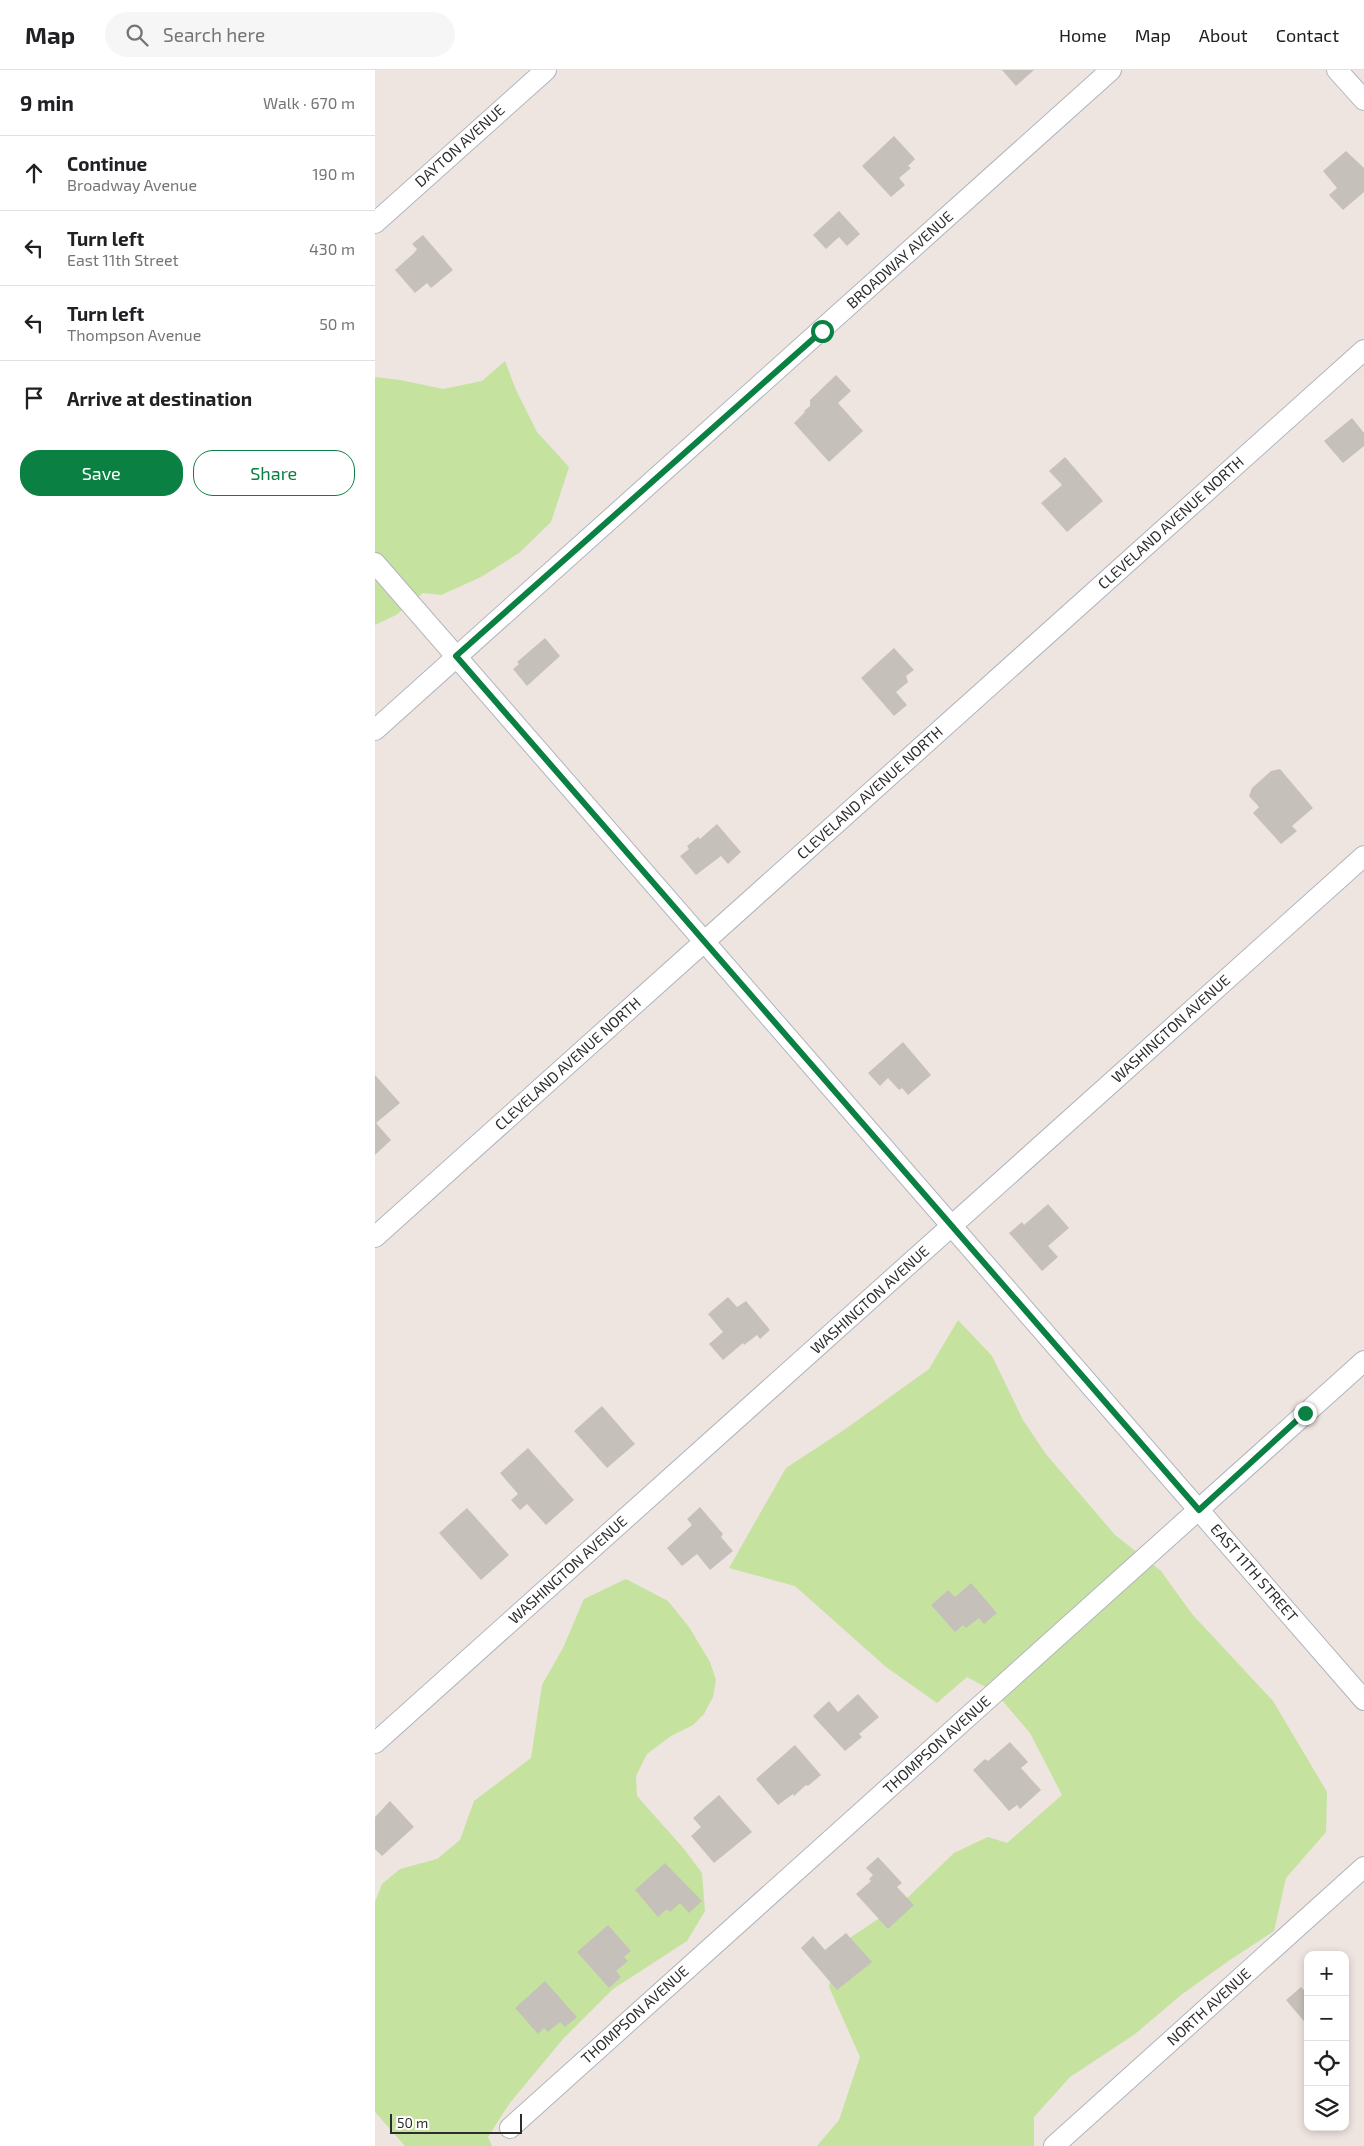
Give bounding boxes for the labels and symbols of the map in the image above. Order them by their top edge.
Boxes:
street label: DAYTON AVENUE [411,100,508,190]
street label: BROADWAY AVENUE [843,207,956,312]
route start [811,320,834,343]
street label: CLEVELAND AVENUE NORTH [1094,452,1247,592]
street label: CLEVELAND AVENUE NORTH [793,722,946,862]
street label: WASHINGTON AVENUE [1107,970,1233,1086]
street label: CLEVELAND AVENUE NORTH [491,993,644,1133]
street label: WASHINGTON AVENUE [806,1241,932,1357]
route end [1294,1402,1317,1425]
street label: WASHINGTON AVENUE [504,1511,630,1627]
street label: EAST 11TH STREET [1207,1520,1302,1625]
street label: THOMPSON AVENUE [879,1691,994,1797]
street label: THOMPSON AVENUE [577,1961,692,2067]
street label: NORTH AVENUE [1163,1964,1254,2049]
scale bar [390,2111,523,2134]

